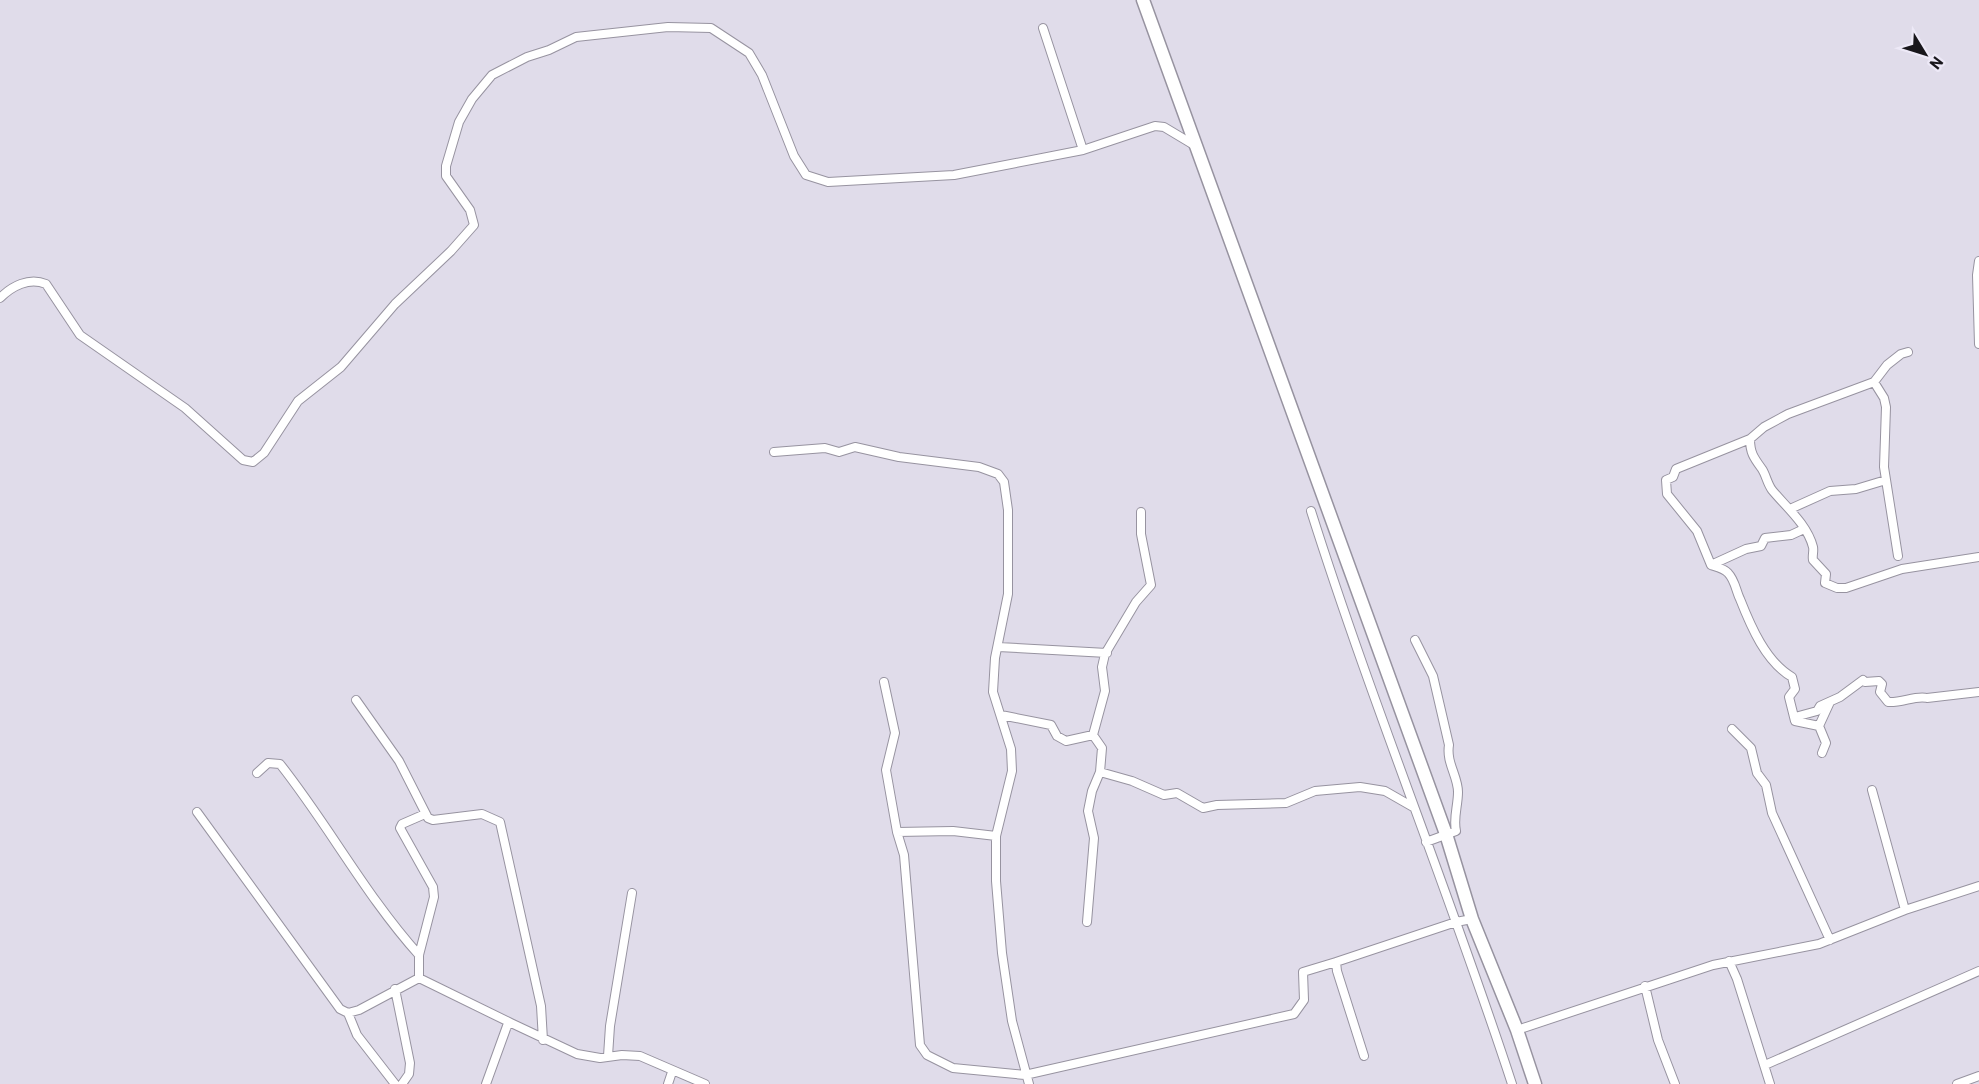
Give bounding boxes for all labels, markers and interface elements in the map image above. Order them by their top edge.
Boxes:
north arrow [1895,24,1955,84]
text: N [1926,54,1948,74]

